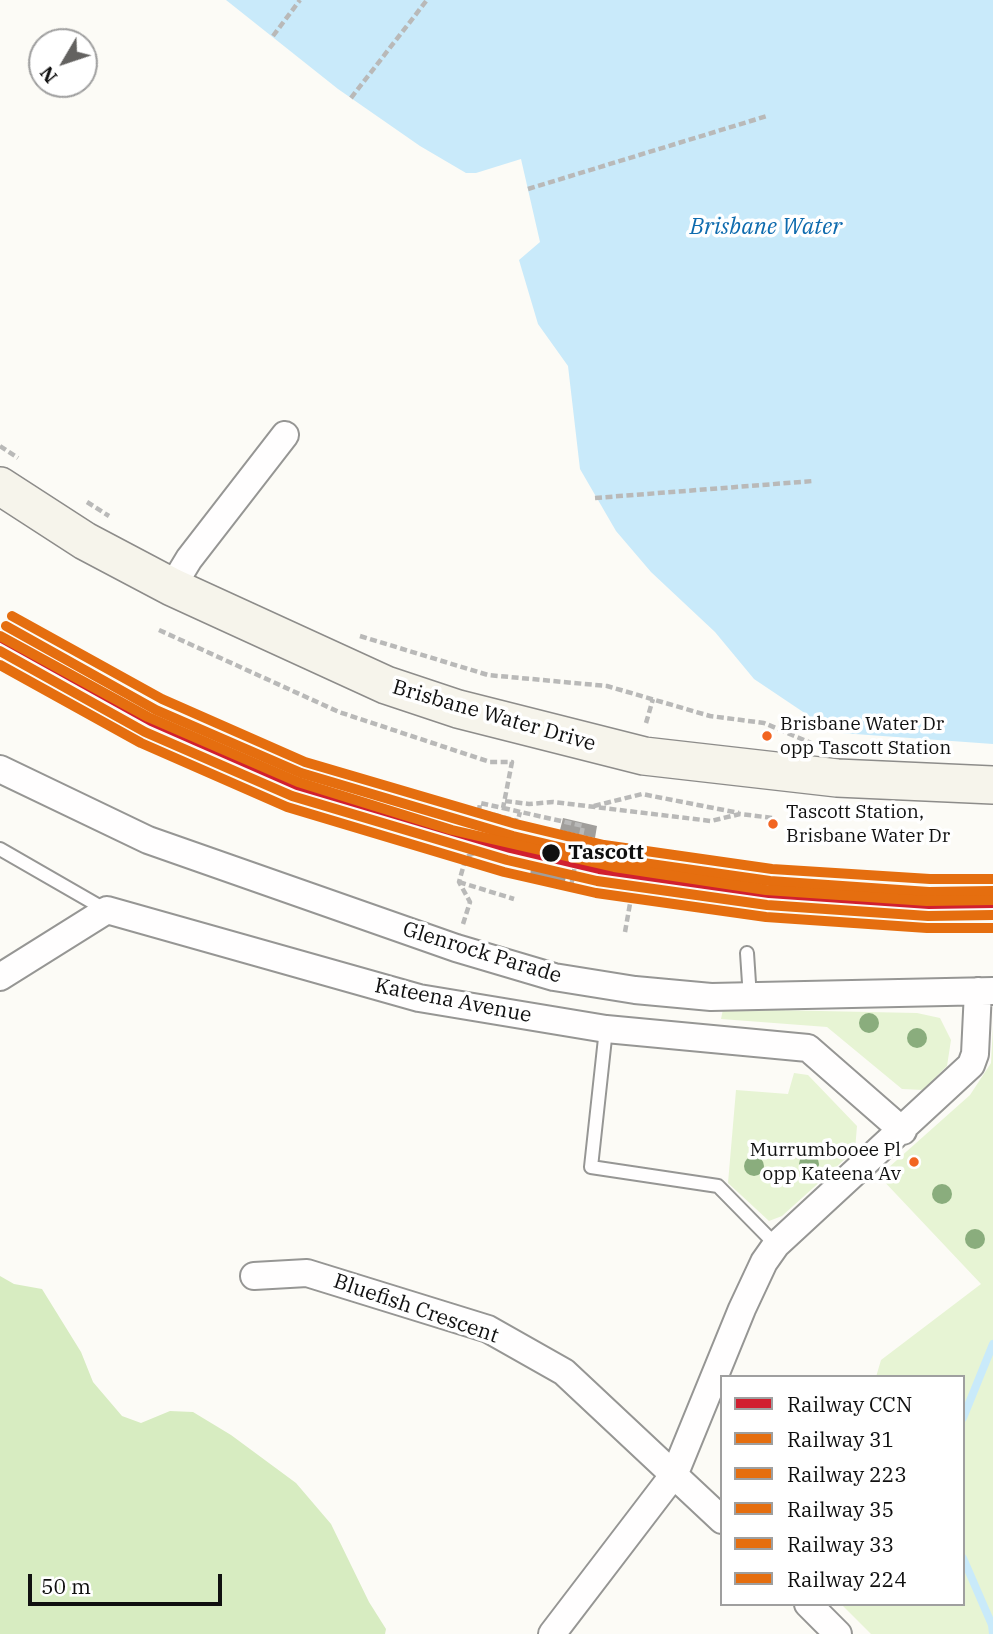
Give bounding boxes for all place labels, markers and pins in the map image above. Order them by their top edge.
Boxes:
place label: Brisbane Water Dr opp Tascott Station [780,714,951,758]
marker: Brisbane Water Dr opp Tascott Station [760,729,774,743]
place label: Tascott Station, Brisbane Water Dr [786,802,950,846]
marker: Tascott Station, Brisbane Water Dr [766,817,780,831]
place label: Tascott [568,840,644,866]
marker: Tascott [540,842,562,864]
place label: Murrumbooee Pl opp Kateena Av [750,1140,901,1184]
marker: Murrumbooee Pl opp Kateena Av [907,1155,921,1169]

